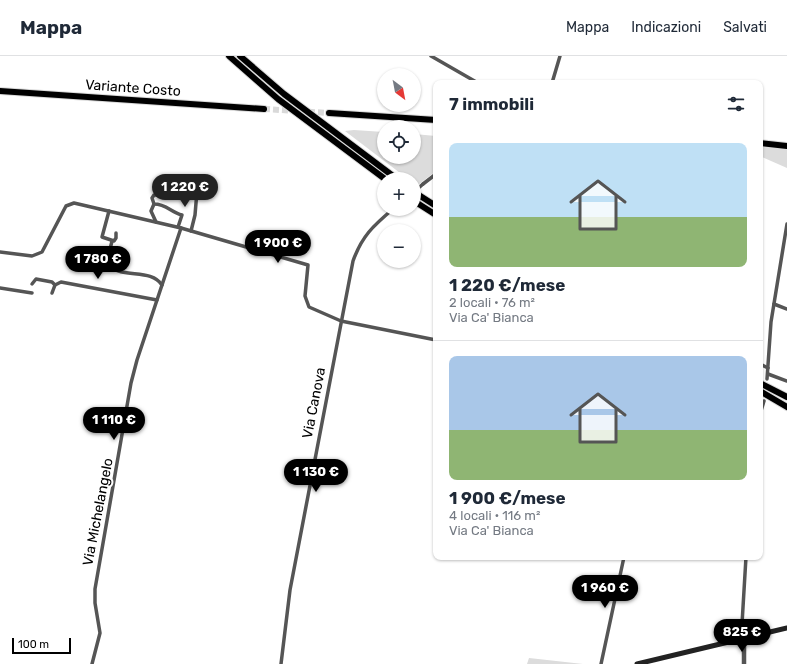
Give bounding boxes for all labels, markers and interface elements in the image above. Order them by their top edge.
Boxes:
text: Mappa [20,16,82,39]
text: Mappa [566,19,609,36]
text: Indicazioni [631,19,701,36]
text: Salvati [723,19,767,36]
north arrow [377,68,421,112]
map controls [377,68,421,268]
street label: Variante Costo [85,76,181,100]
icon: filters [725,93,747,115]
text: 7 immobili [449,94,534,114]
button: locate [377,120,421,164]
icon: home [562,169,634,241]
button: + [377,172,421,216]
pin: 1 220 € [148,174,222,208]
text: 1 220 € [161,179,209,194]
button: − [377,224,421,268]
pin: 1 900 € [241,230,315,264]
text: 1 900 € [254,235,302,250]
pin: 1 780 € [61,246,135,280]
text: 1 780 € [74,251,122,266]
text: 1 220 €/mese [449,275,565,295]
text: 2 locali · 76 m² [449,295,535,310]
text: Via Ca' Bianca [449,310,534,325]
street label: Via Canova [299,366,329,440]
icon: home [562,382,634,454]
pin: 1 110 € [77,407,151,441]
text: 1 110 € [92,412,136,427]
street label: Via Michelangelo [79,457,117,567]
pin: 1 130 € [279,459,353,493]
text: 1 130 € [293,464,339,479]
text: 1 900 €/mese [449,488,566,508]
text: 4 locali · 116 m² [449,508,540,523]
text: Via Ca' Bianca [449,523,534,538]
pin: 1 960 € [568,575,642,609]
text: 1 960 € [581,580,629,595]
pin: 825 € [714,619,770,653]
text: 825 € [723,624,761,639]
scale bar [12,636,71,655]
text: 100 m [18,638,49,651]

